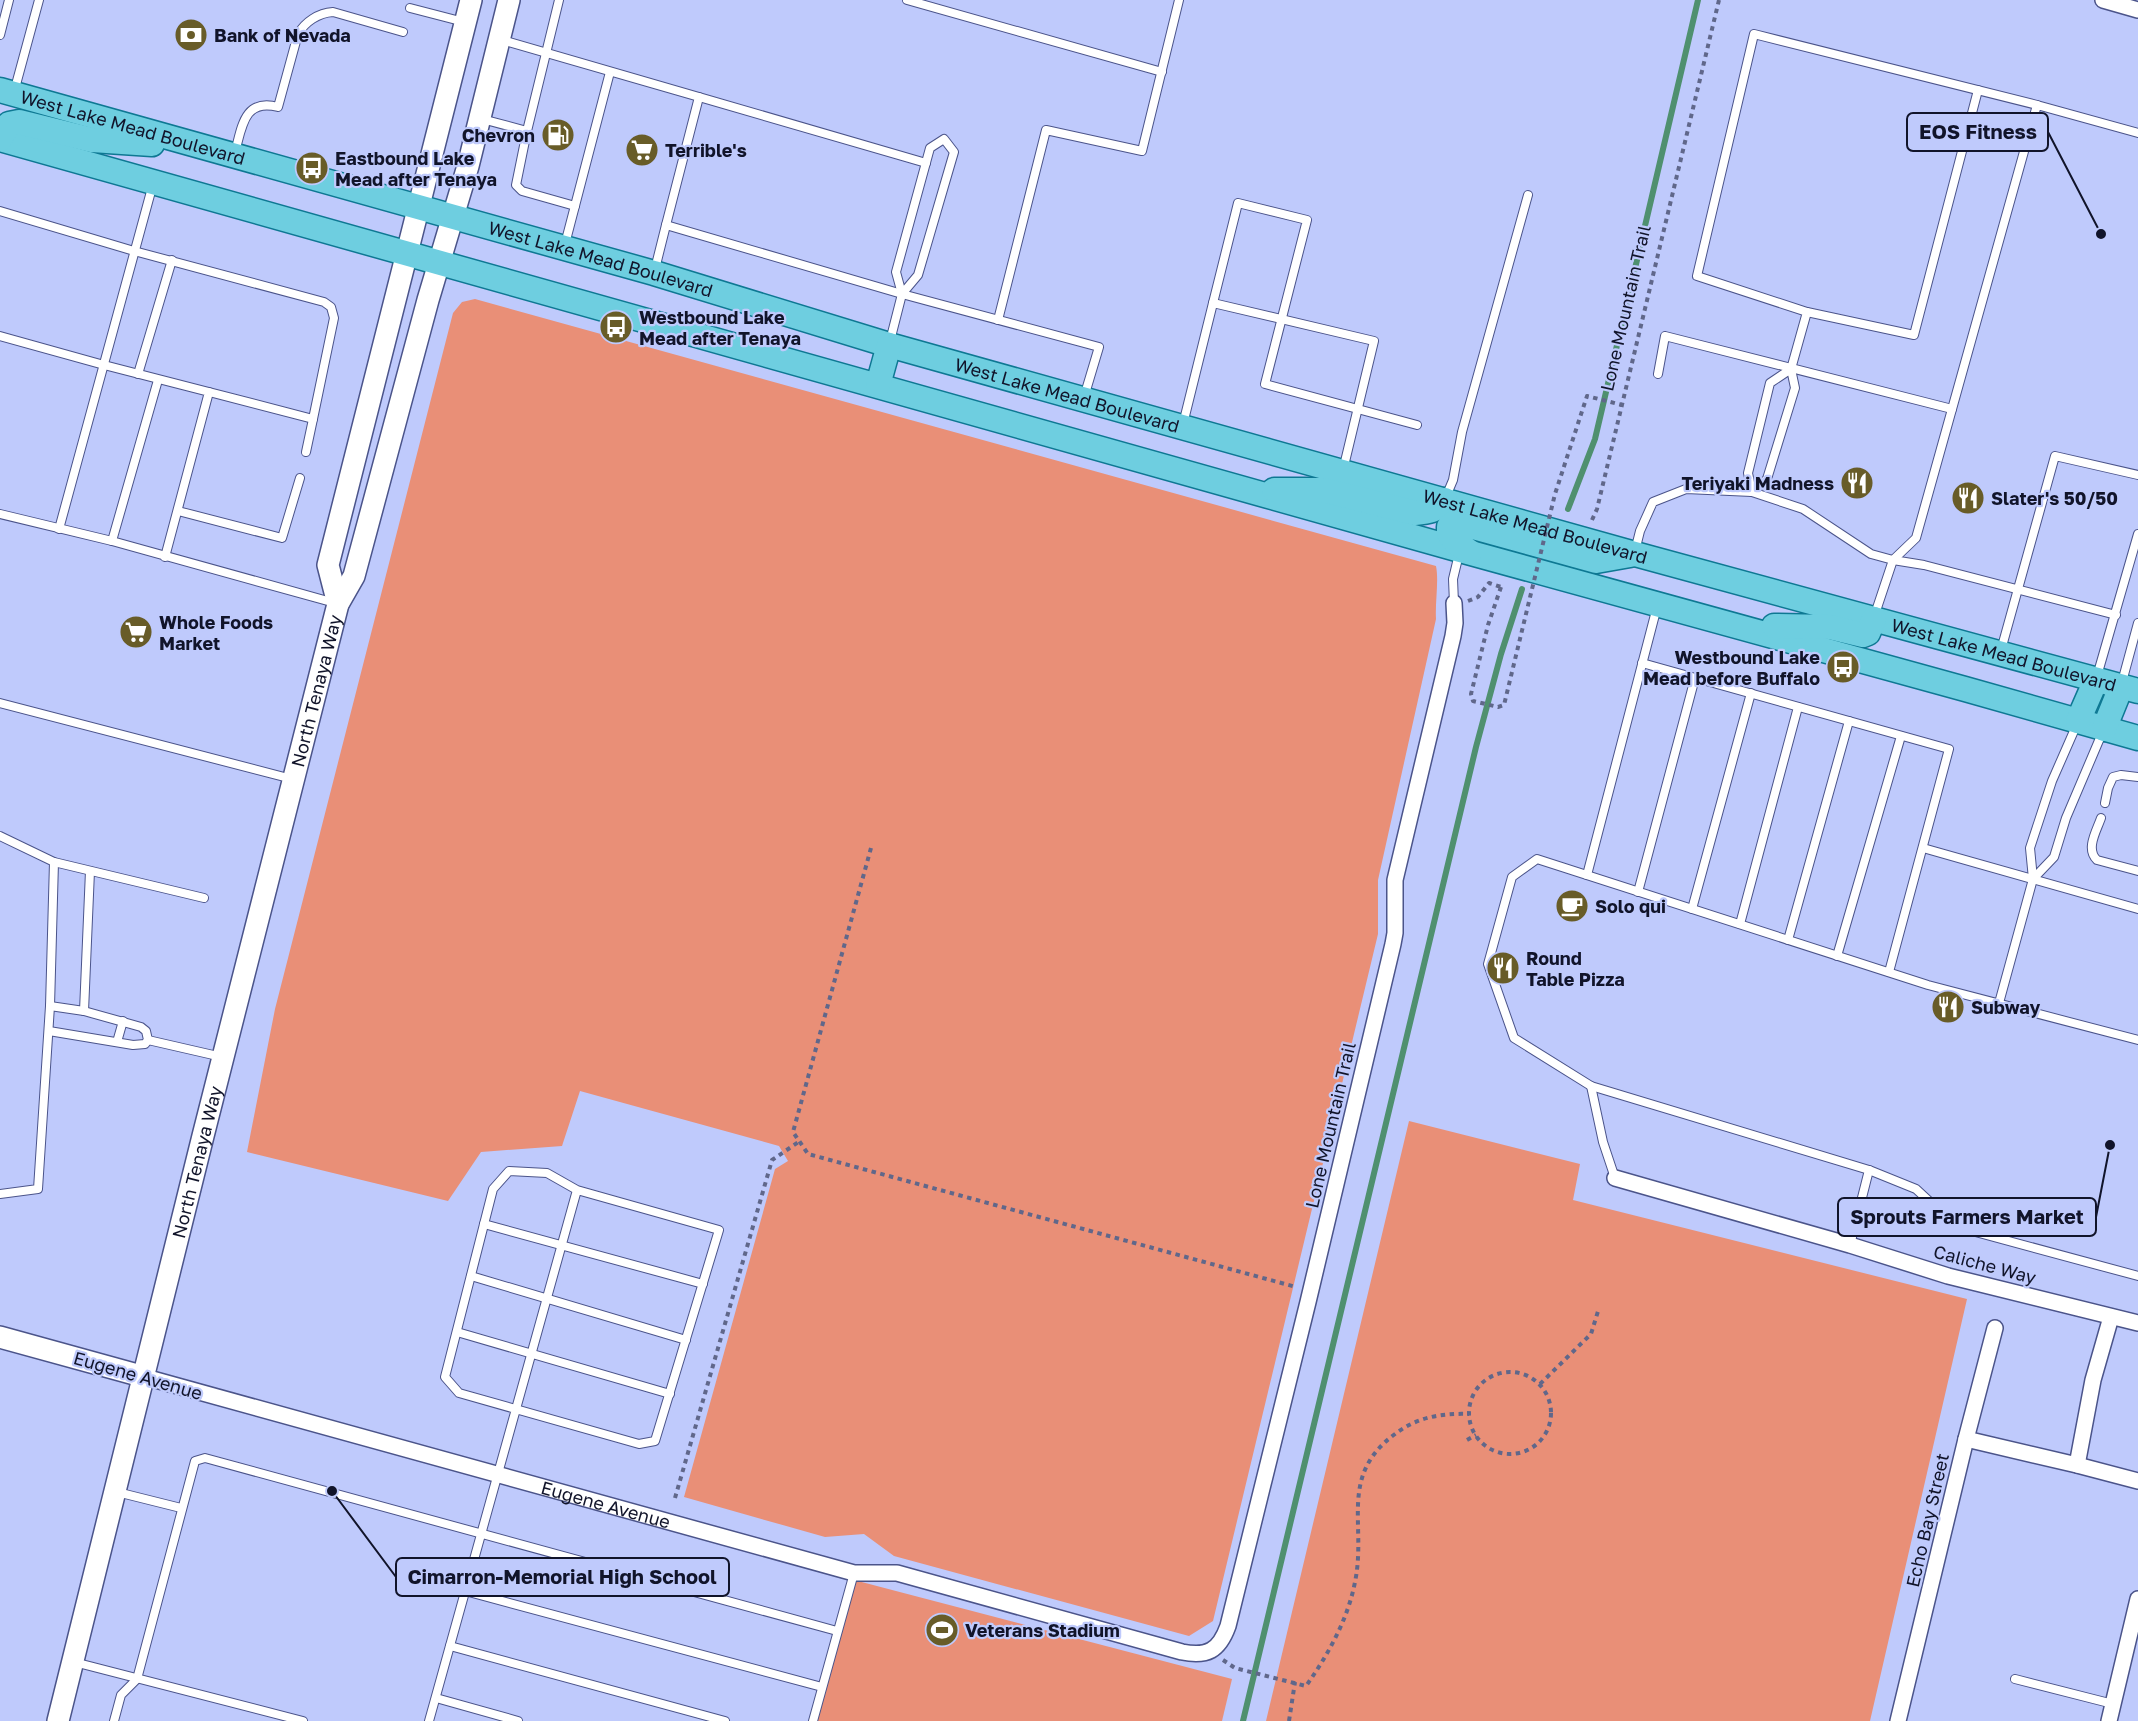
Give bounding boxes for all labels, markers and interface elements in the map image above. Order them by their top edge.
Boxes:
bank icon: Bank of Nevada [173,17,209,53]
place label: Bank of Nevada [214,24,351,46]
street label: West Lake Mead Boulevard [18,85,248,169]
callout: EOS Fitness [1907,113,2048,151]
fuel station icon: Chevron [540,117,576,153]
text: EOS Fitness [1919,119,2037,143]
place label: Chevron [462,124,535,146]
supermarket icon: Terrible's [624,132,660,168]
place label: Terrible's [665,139,747,161]
place label: Eastbound Lake Mead after Tenaya [335,147,497,190]
bus stop icon: Eastbound Lake Mead after Tenaya [294,150,330,186]
street label: West Lake Mead Boulevard [486,216,716,301]
street label: Lone Mountain Trail [1595,223,1655,393]
place label: Westbound Lake Mead after Tenaya [639,306,801,349]
bus stop icon: Westbound Lake Mead after Tenaya [598,309,634,345]
street label: West Lake Mead Boulevard [952,353,1182,437]
restaurant icon: Teriyaki Madness [1839,465,1875,501]
place label: Teriyaki Madness [1681,472,1834,494]
restaurant icon: Slater's 50/50 [1950,480,1986,516]
street label: West Lake Mead Boulevard [1420,484,1650,568]
place label: Slater's 50/50 [1991,487,2118,509]
place label: Whole Foods Market [159,611,273,654]
street label: North Tenaya Way [286,612,346,769]
street label: West Lake Mead Boulevard [1889,613,2119,696]
supermarket icon: Whole Foods Market [118,614,154,650]
place label: Westbound Lake Mead before Buffalo [1643,646,1820,689]
bus stop icon: Westbound Lake Mead before Buffalo [1825,649,1861,685]
cafe icon: Solo qui [1554,888,1590,924]
place label: Solo qui [1595,895,1666,917]
place label: Round Table Pizza [1526,947,1625,990]
restaurant icon: Round Table Pizza [1485,950,1521,986]
restaurant icon: Subway [1930,989,1966,1025]
place label: Subway [1971,996,2040,1018]
street label: Lone Mountain Trail [1300,1040,1360,1210]
street label: North Tenaya Way [167,1083,226,1240]
callout: Sprouts Farmers Market [1838,1198,2096,1236]
text: Sprouts Farmers Market [1850,1204,2084,1228]
street label: Caliche Way [1931,1240,2039,1288]
street label: Eugene Avenue [71,1346,205,1404]
street label: Echo Bay Street [1901,1451,1953,1589]
street label: Eugene Avenue [539,1476,673,1533]
callout: Cimarron-Memorial High School [396,1558,729,1596]
text: Cimarron-Memorial High School [407,1564,717,1588]
sports icon: Veterans Stadium [924,1612,960,1648]
place label: Veterans Stadium [965,1619,1120,1641]

